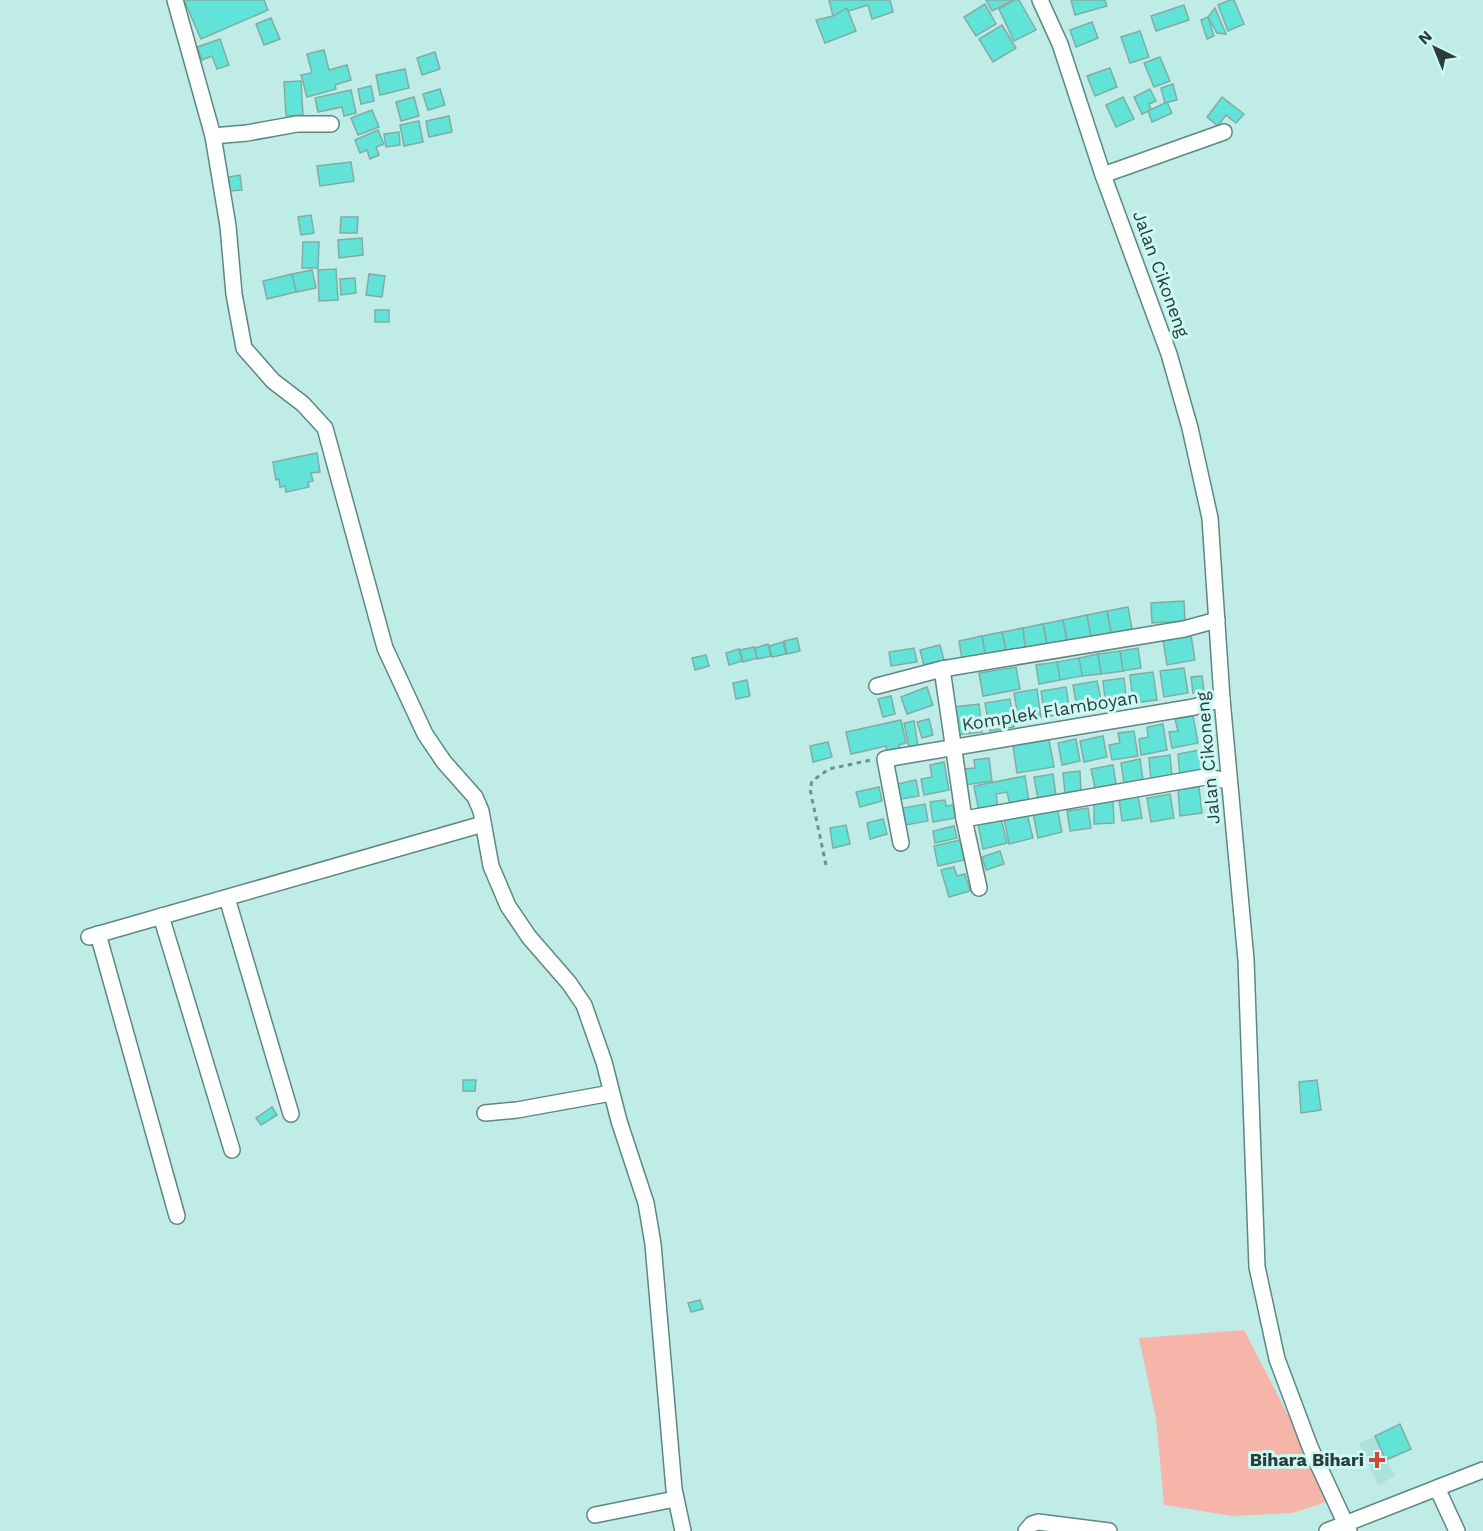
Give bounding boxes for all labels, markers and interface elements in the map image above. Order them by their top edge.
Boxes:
north arrow [1405,18,1465,78]
text: N [1414,26,1436,48]
street label: Jalan Cikoneng [1129,208,1194,340]
street label: Komplek Flamboyan [960,686,1140,735]
street label: Jalan Cikoneng [1191,690,1224,825]
place label: Bihara Bihari [1250,1449,1364,1470]
marker: Bihara Bihari [1368,1451,1386,1469]

